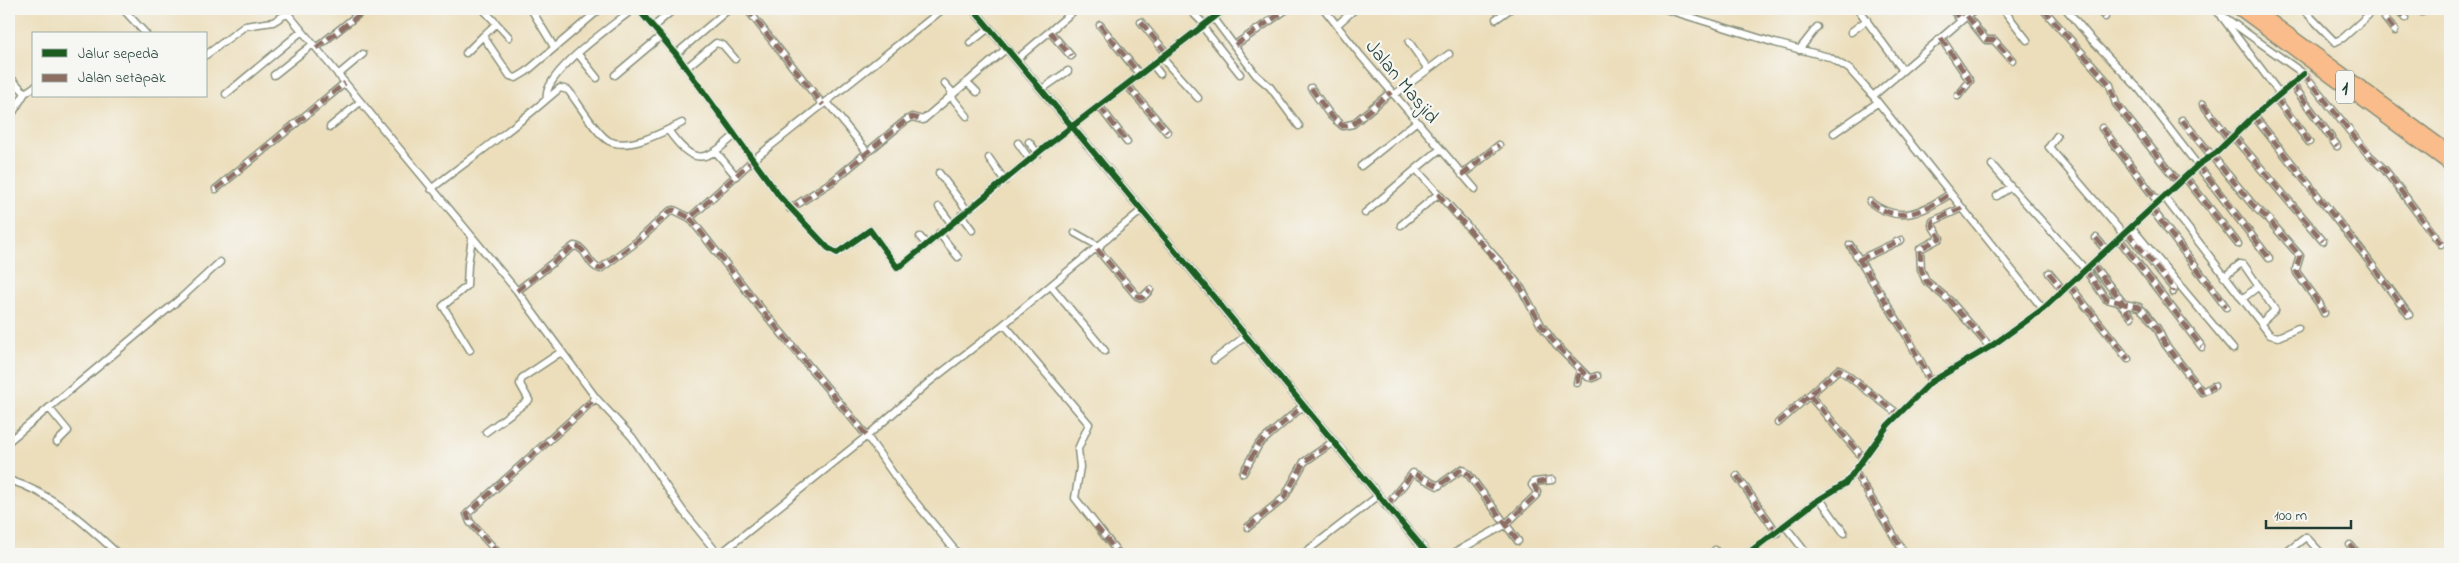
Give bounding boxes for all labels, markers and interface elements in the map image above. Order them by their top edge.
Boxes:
legend [32,32,208,98]
street label: Jalan Masjid [1357,34,1445,131]
text: Jalur sepeda [78,43,159,65]
text: Jalan setapak [78,67,166,89]
road number: 1 [2336,70,2354,104]
scale bar [2266,498,2352,530]
text: 100 m [2274,505,2307,527]

